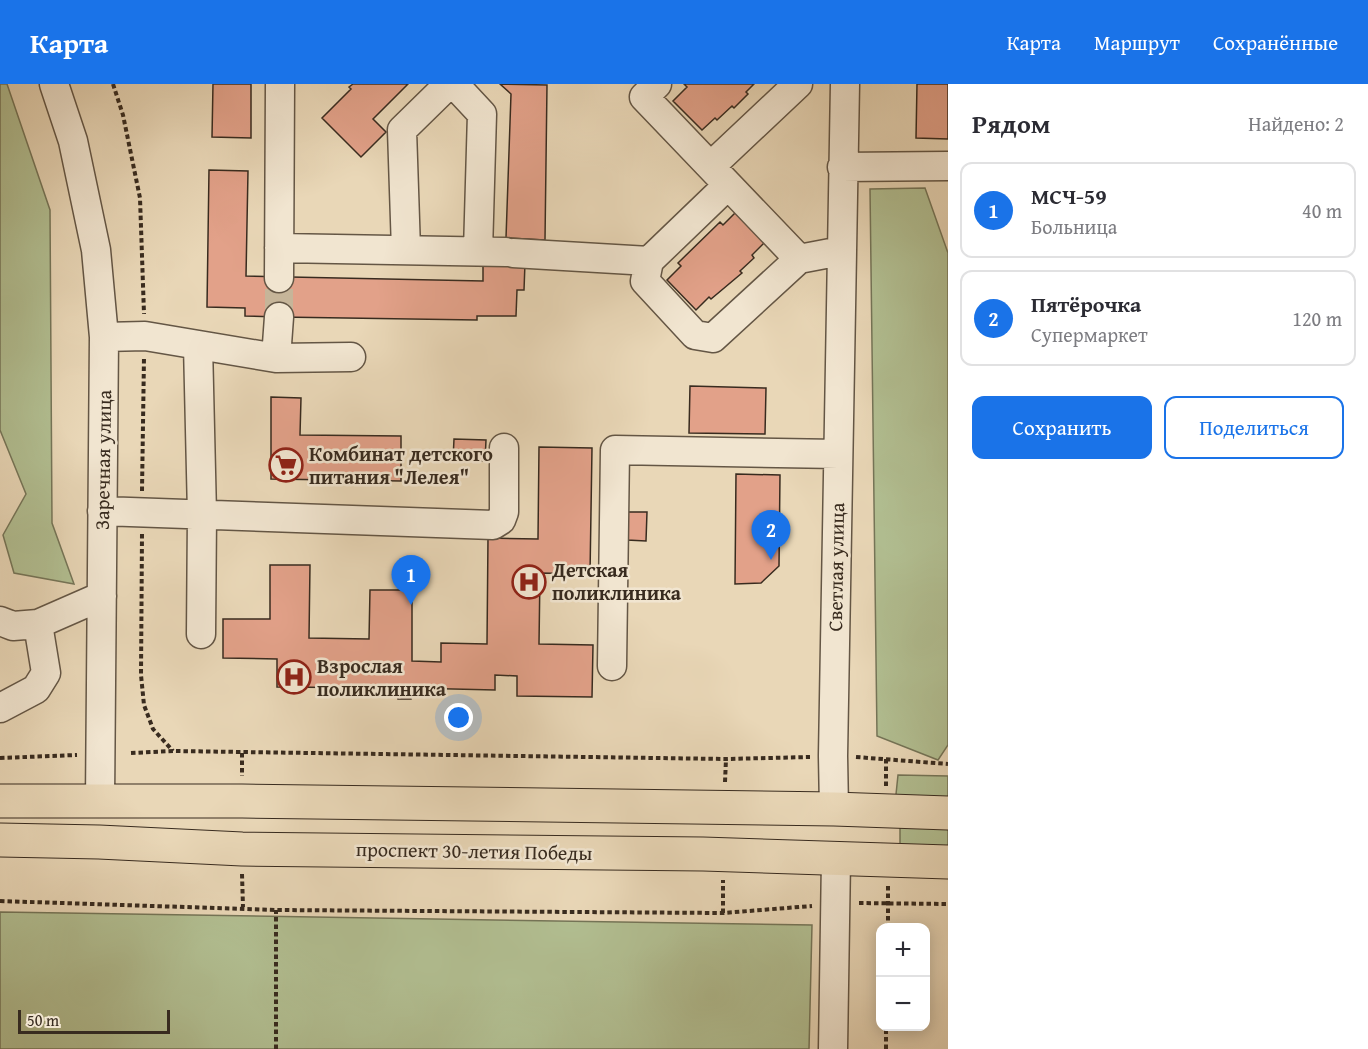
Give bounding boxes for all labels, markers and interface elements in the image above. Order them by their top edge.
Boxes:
text: Карта [30,22,108,63]
text: Карта [1007,27,1061,58]
text: Маршрут [1094,27,1180,58]
text: Сохранённые [1213,27,1338,58]
text: Рядом [972,104,1050,143]
text: Найдено: 2 [1248,109,1344,138]
text: МСЧ-59 [1031,180,1107,212]
text: 1 [988,196,999,225]
text: 40 m [1302,196,1342,225]
text: Больница [1031,212,1117,241]
text: Пятёрочка [1031,288,1141,320]
text: 2 [988,304,999,333]
text: 120 m [1292,304,1342,333]
text: Супермаркет [1031,320,1148,349]
street label: Заречная улица [87,389,118,530]
button: Сохранить [972,396,1152,459]
button: Поделиться [1164,396,1344,459]
place label: Комбинат детского питания "Лелея" [309,439,493,491]
supermarket icon: Комбинат детского питания "Лелея" [268,447,304,483]
street label: Светлая улица [820,502,851,632]
pin: 2 [752,510,790,560]
place label: Детская поликлиника [551,555,682,607]
pin: 1 [392,556,430,605]
hospital icon: Детская поликлиника [511,564,547,600]
place label: Взрослая поликлиника [317,651,447,703]
hospital icon: Взрослая поликлиника [276,659,312,695]
your location [444,703,473,732]
street label: проспект 30-летия Победы [356,834,593,867]
map controls [876,923,930,1031]
button: + [876,923,930,977]
button: − [876,977,930,1031]
scale bar [18,1007,170,1034]
text: 50 m [27,1008,59,1032]

